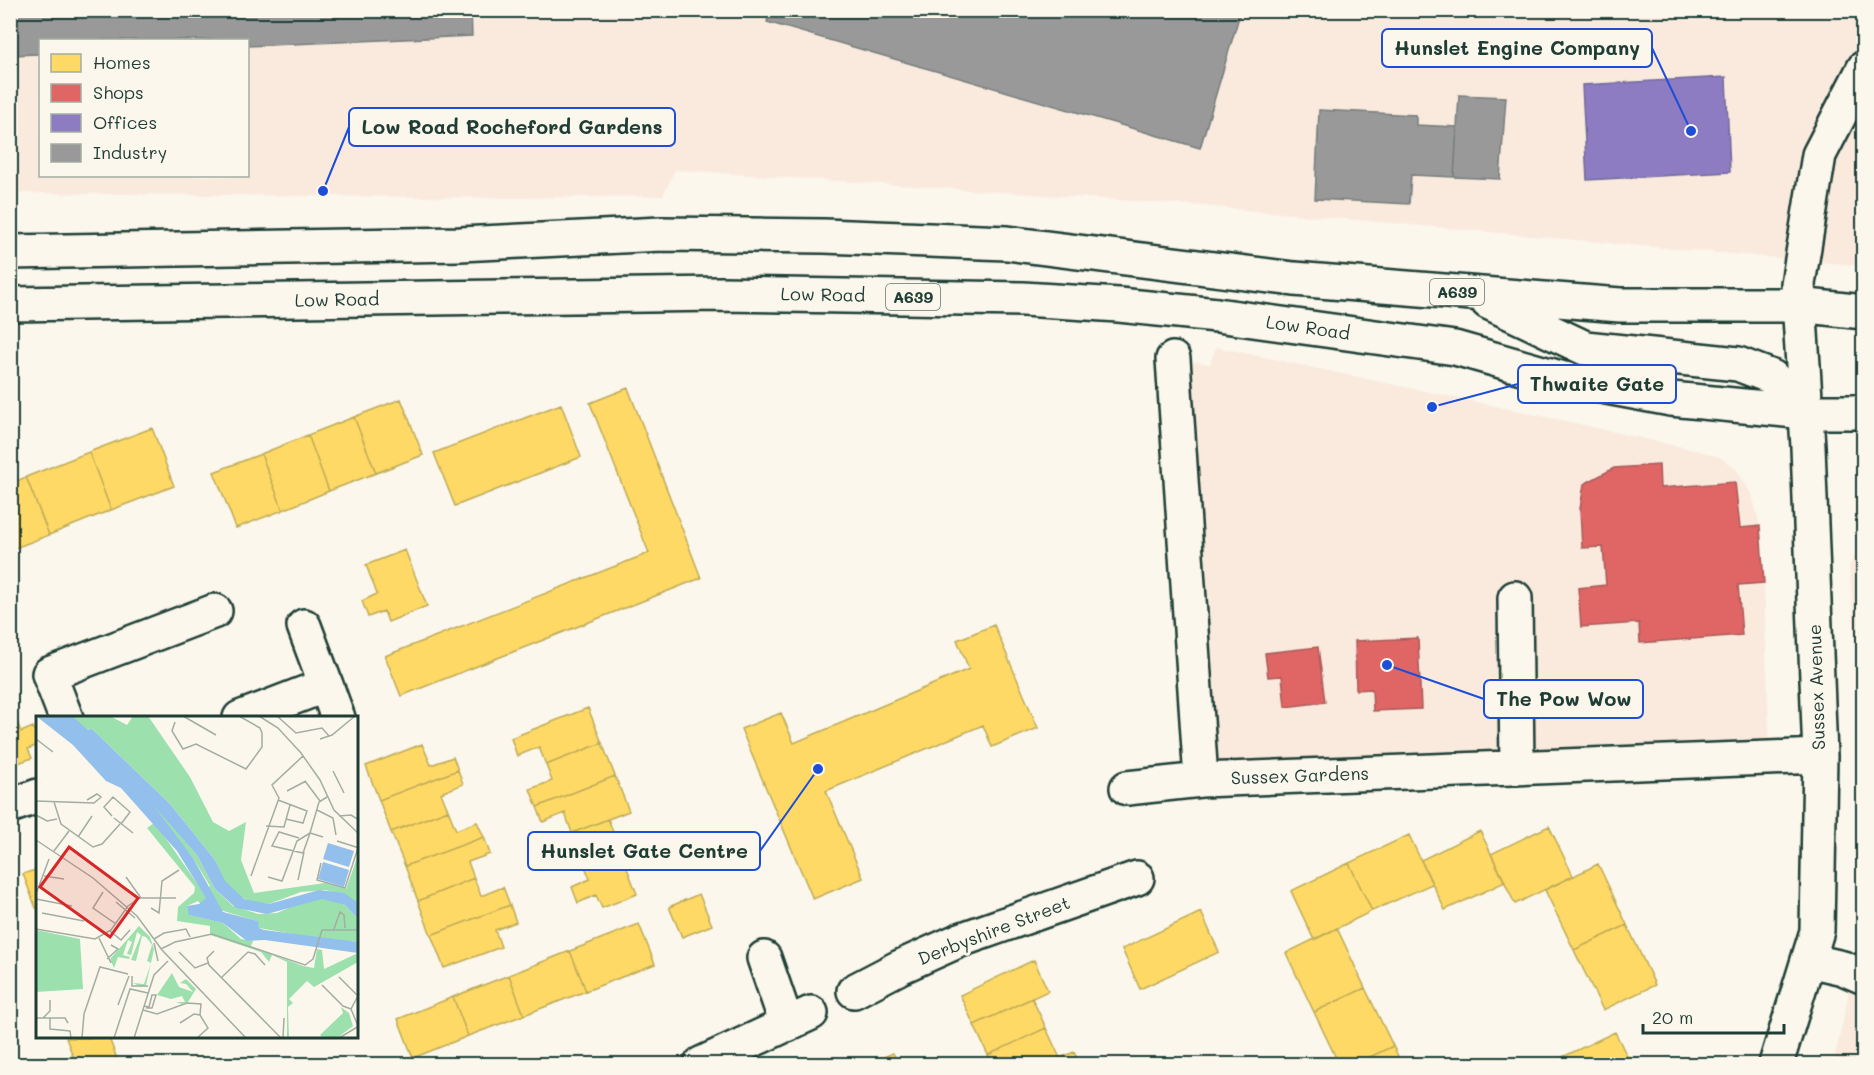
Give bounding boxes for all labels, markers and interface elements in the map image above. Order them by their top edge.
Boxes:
callout: Hunslet Engine Company [1382,29,1652,67]
text: Hunslet Engine Company [1394,34,1640,60]
legend [39,39,249,177]
text: Homes [93,50,151,74]
text: Shops [93,80,144,104]
callout: Low Road Rocheford Gardens [349,108,675,146]
text: Offices [93,110,157,134]
text: Low Road Rocheford Gardens [361,113,663,139]
text: Industry [93,140,167,164]
road number: A639 [1430,279,1484,305]
street label: Low Road [780,281,866,307]
road number: A639 [886,284,940,310]
street label: Low Road [294,286,380,312]
street label: Low Road [1265,309,1352,345]
callout: Thwaite Gate [1518,365,1676,403]
text: Thwaite Gate [1530,370,1664,396]
street label: Sussex Avenue [1802,624,1830,750]
callout: The Pow Wow [1484,680,1643,718]
text: The Pow Wow [1496,685,1632,711]
inset map [36,716,358,1039]
street label: Sussex Gardens [1230,761,1370,789]
callout: Hunslet Gate Centre [528,832,760,870]
text: Hunslet Gate Centre [540,837,748,863]
street label: Derbyshire Street [914,890,1073,970]
scale bar [1643,997,1784,1035]
text: 20 m [1652,1005,1693,1029]

